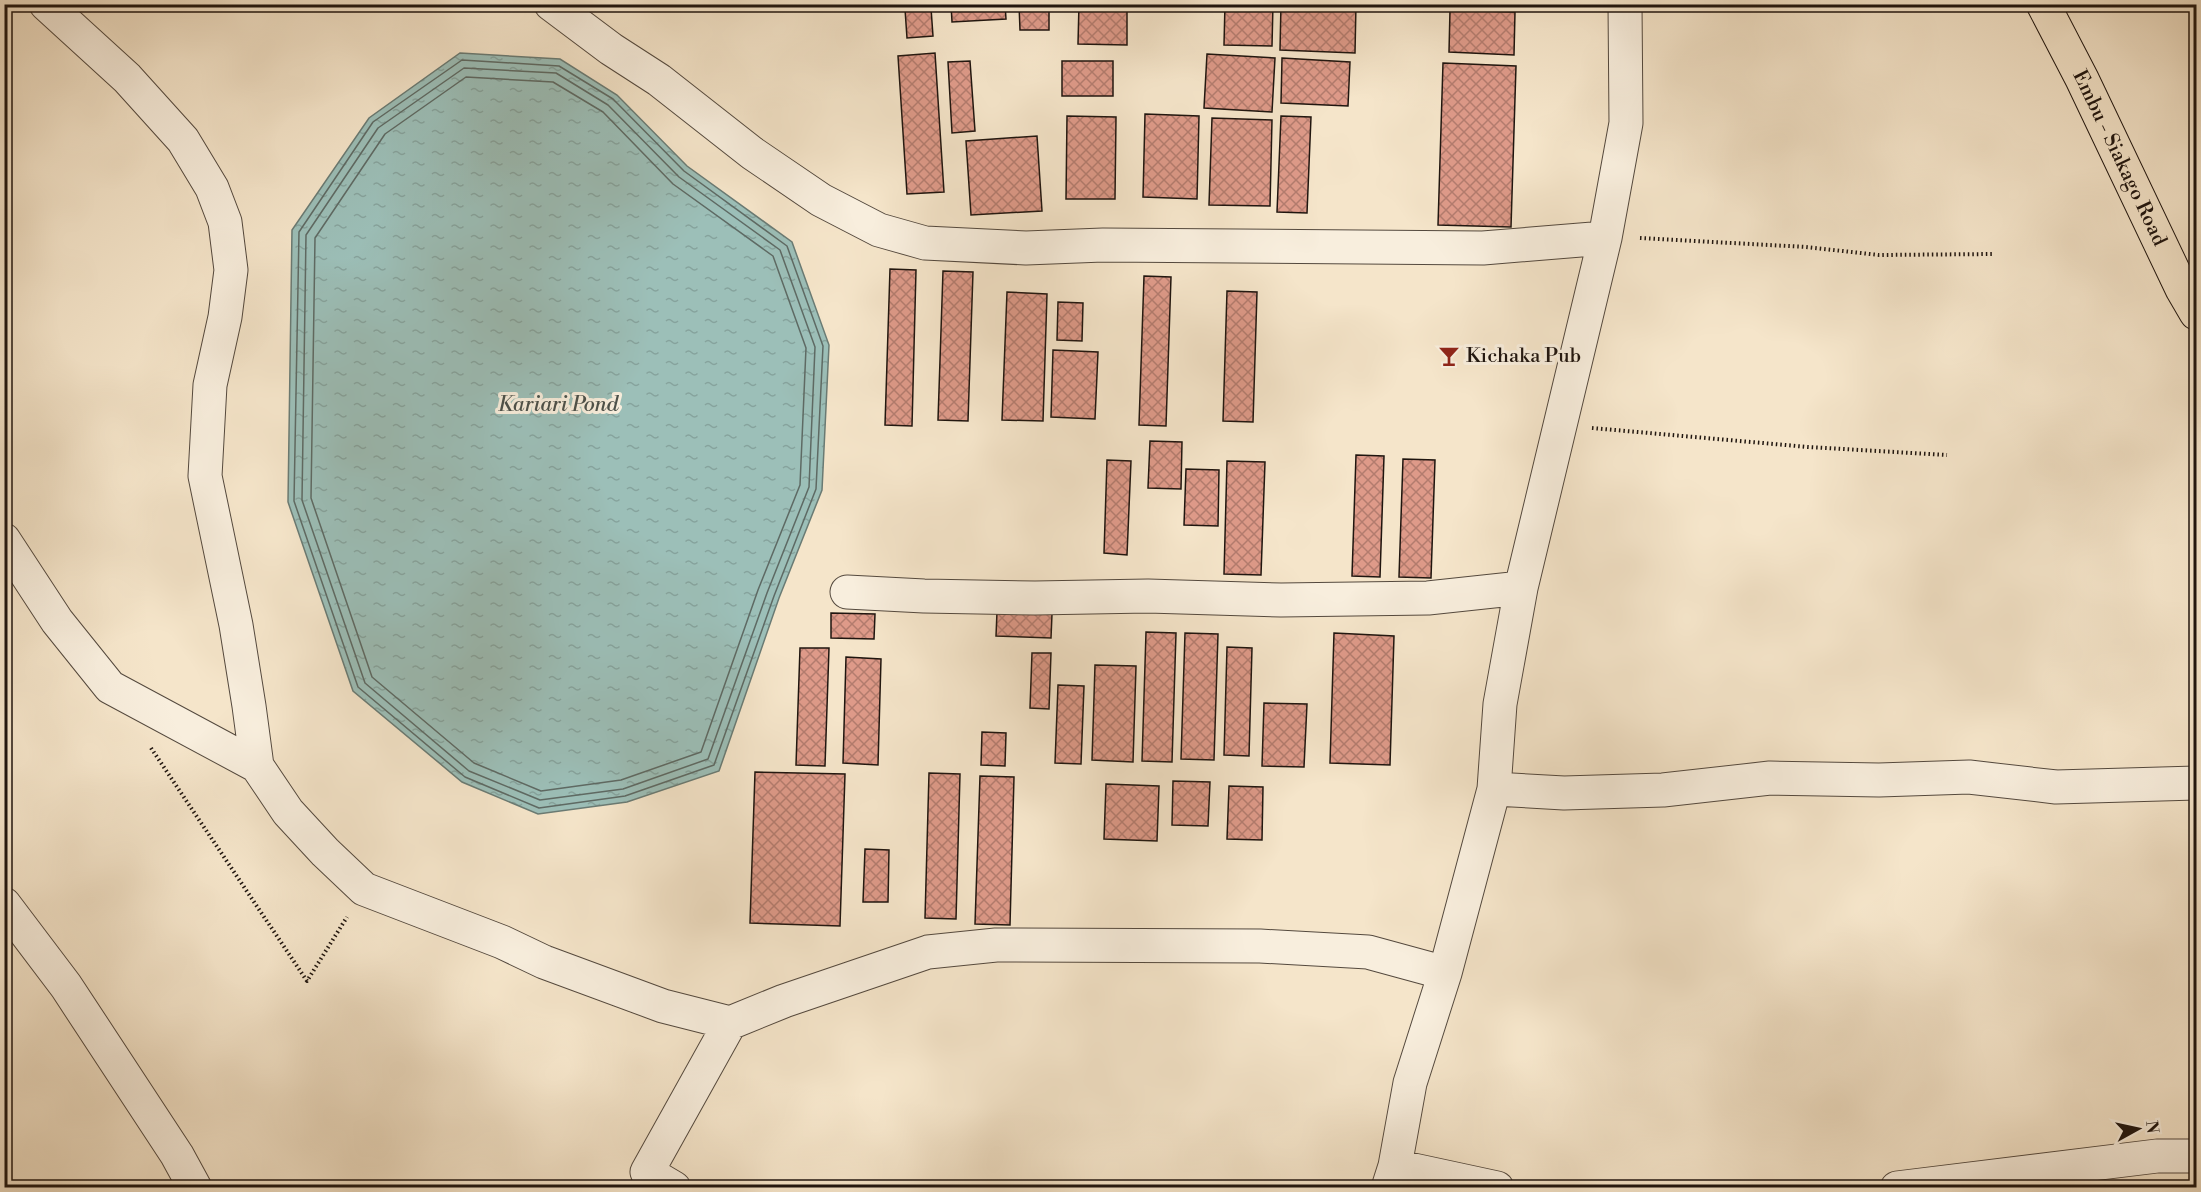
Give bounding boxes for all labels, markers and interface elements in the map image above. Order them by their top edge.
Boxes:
street label: Embu - Siakago Road [2067,66,2172,251]
bar icon: Kichaka Pub [1437,344,1461,368]
place label: Kichaka Pub [1466,344,1581,369]
water label: Kariari Pond [498,392,620,418]
north arrow [2108,1099,2168,1159]
text: N [2141,1119,2163,1135]

